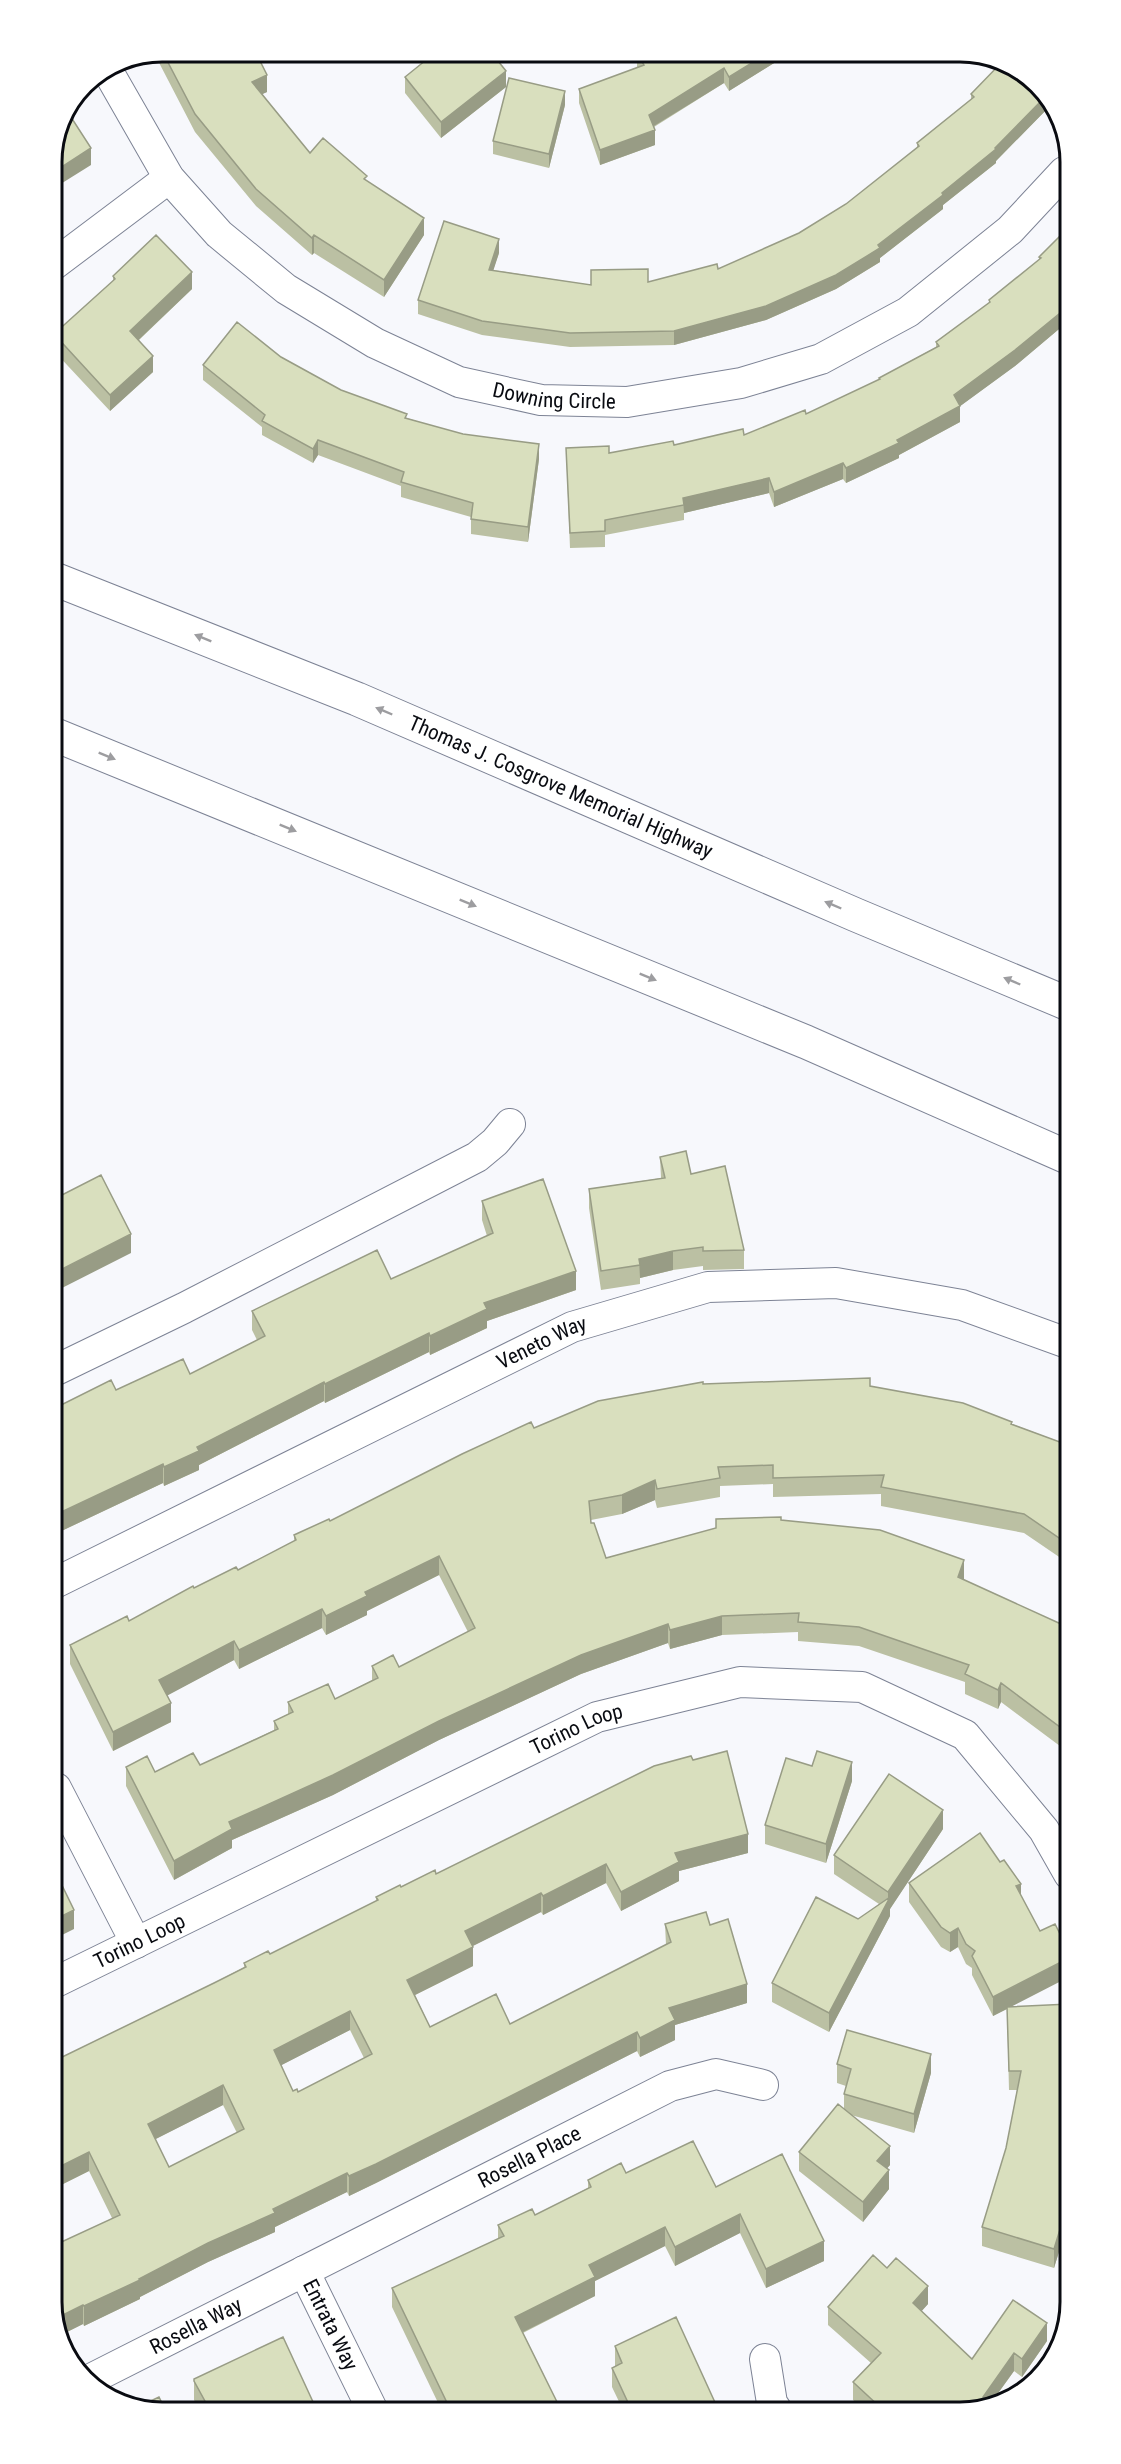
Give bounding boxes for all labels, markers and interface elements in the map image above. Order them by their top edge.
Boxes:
street label: Downing Circle [490,378,616,414]
one-way arrow [194,633,212,642]
one-way arrow [375,706,393,715]
street label: Thomas J. Cosgrove Memorial Highway [405,711,716,864]
one-way arrow [98,751,116,761]
one-way arrow [279,824,297,833]
one-way arrow [459,899,477,908]
one-way arrow [823,900,841,910]
one-way arrow [640,972,658,982]
one-way arrow [1003,976,1021,986]
street label: Veneto Way [493,1311,590,1374]
street label: Torino Loop [526,1699,625,1760]
street label: Torino Loop [90,1909,189,1974]
street label: Rosella Place [474,2121,585,2193]
street label: Entrata Way [298,2275,363,2374]
street label: Rosella Way [146,2293,246,2359]

